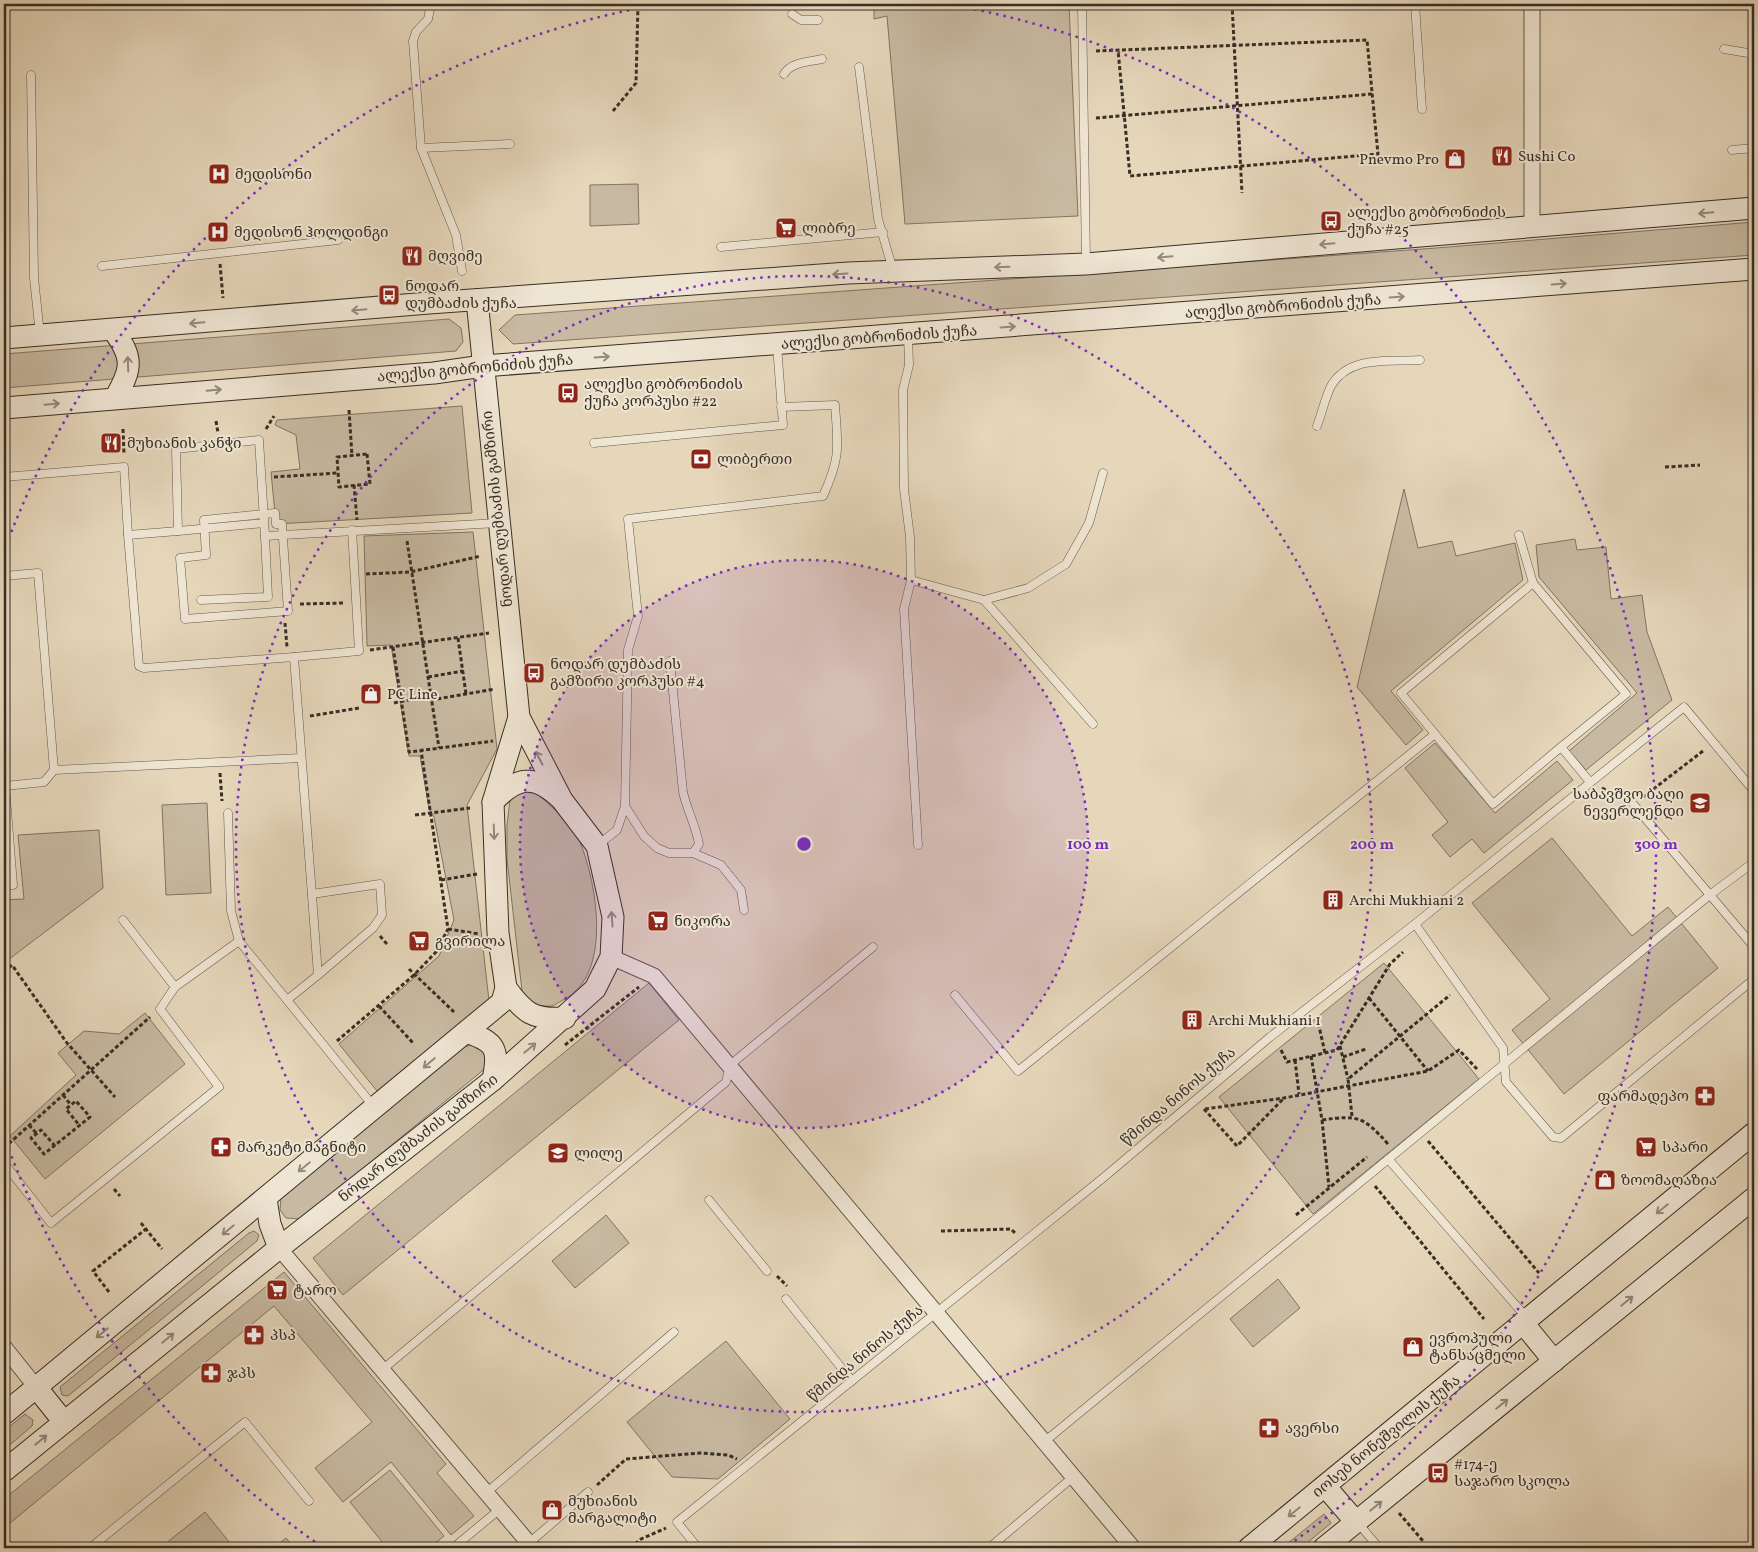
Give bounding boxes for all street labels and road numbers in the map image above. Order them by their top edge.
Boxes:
street label: ალექსი გობრონიძის ქუჩა [1184,290,1382,325]
street label: ალექსი გობრონიძის ქუჩა [780,321,978,356]
street label: ალექსი გობრონიძის ქუჩა [376,350,574,389]
street label: ნოდარ დუმბაძის გამზირი [478,409,519,608]
street label: წმინდა ნინოს ქუჩა [1117,1043,1241,1151]
street label: ნოდარ დუმბაძის გამზირი [335,1070,503,1208]
street label: წმინდა ნინოს ქუჩა [803,1301,929,1408]
street label: იოსებ ნონეშვილის ქუჩა [1309,1371,1465,1503]

